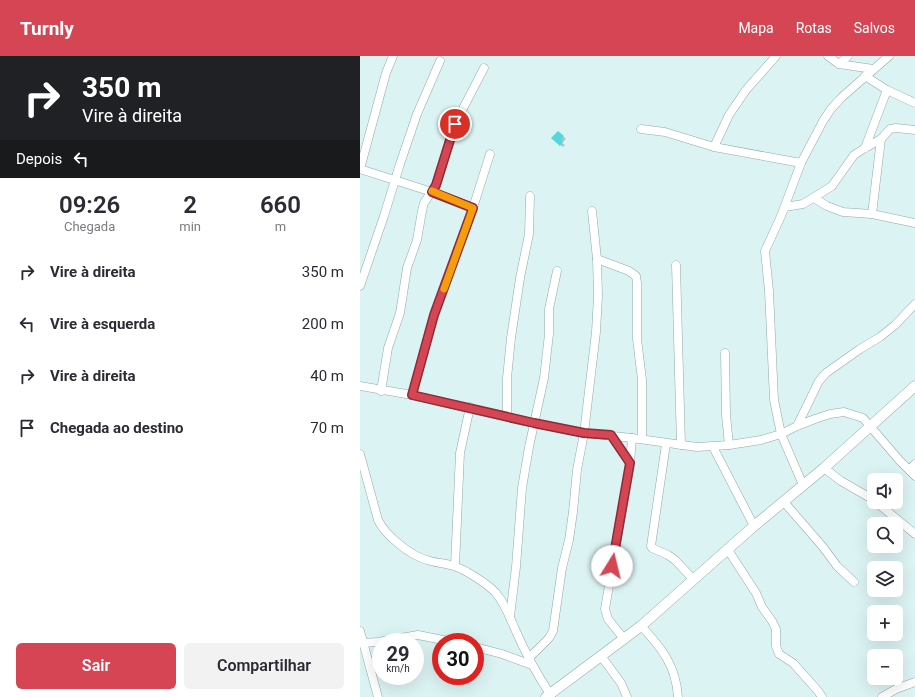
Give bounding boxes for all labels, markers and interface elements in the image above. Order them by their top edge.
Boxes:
text: Turnly [20,17,74,40]
text: Mapa [738,20,774,36]
text: Rotas [796,20,832,36]
text: Salvos [854,20,895,36]
text: 350 m [82,71,161,104]
icon: right [16,72,68,124]
text: Vire à direita [82,105,182,126]
pin [438,107,472,141]
icon: arrive [444,113,466,135]
icon: left [70,148,92,170]
text: Depois [16,150,62,168]
text: 09:26 [59,191,120,219]
text: 2 [183,191,197,219]
text: 660 [260,191,301,219]
text: Chegada [64,219,115,234]
text: min [179,219,201,234]
text: m [275,219,286,234]
icon: right [16,261,38,283]
text: Vire à direita [50,263,136,281]
text: 350 m [302,263,344,281]
icon: left [16,313,38,335]
text: Vire à esquerda [50,315,155,333]
text: 200 m [302,315,344,333]
icon: right [16,365,38,387]
text: Vire à direita [50,367,136,385]
text: 40 m [310,367,344,385]
icon: arrive [16,417,38,439]
text: Chegada ao destino [50,419,184,437]
text: 70 m [310,419,344,437]
map controls [867,473,903,685]
button: sound [867,473,903,509]
button: search [867,517,903,553]
position arrow [591,545,633,587]
button: layers [867,561,903,597]
button: + [867,605,903,641]
speed limit sign: 30 [432,633,484,685]
text: 29 [387,642,409,666]
button: Sair [16,643,176,689]
button: Compartilhar [184,643,344,689]
button: − [867,649,903,685]
text: km/h [386,663,410,674]

